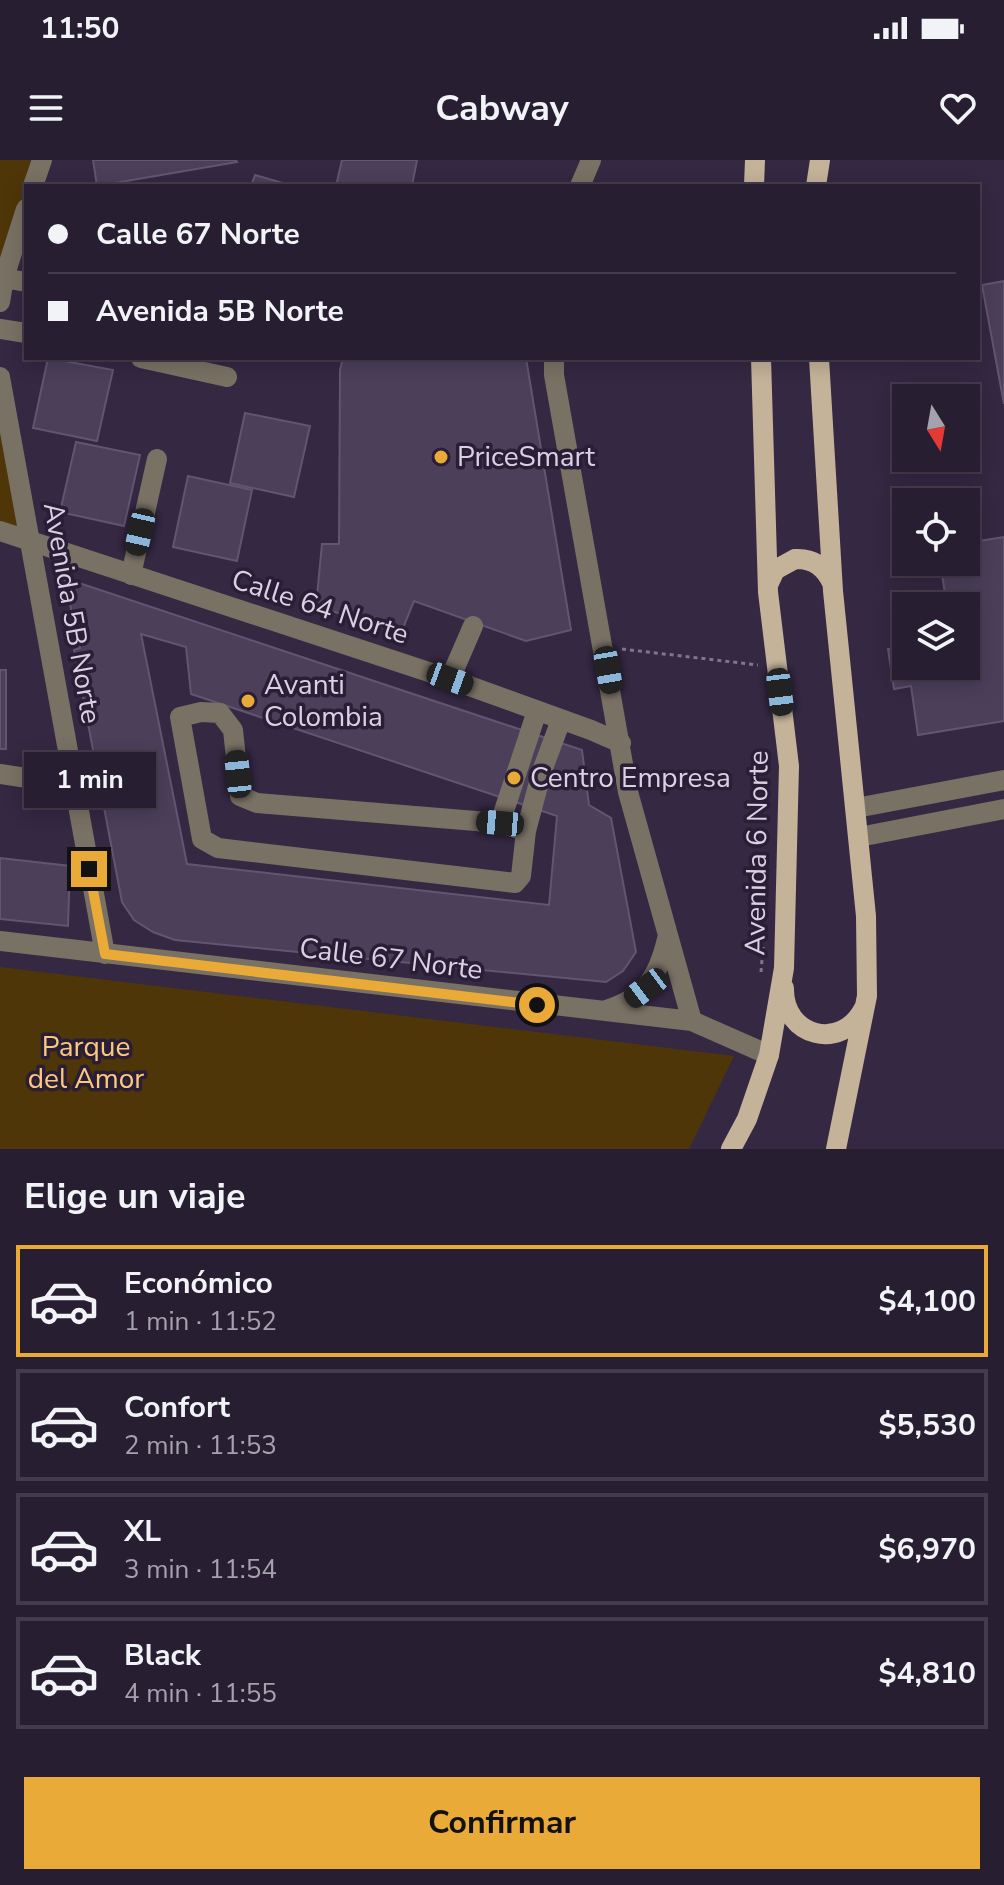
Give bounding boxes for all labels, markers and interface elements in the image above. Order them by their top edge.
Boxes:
text: 11:50 [40,8,119,49]
text: Cabway [435,84,569,133]
icon: menu [24,86,68,130]
icon: heart [936,86,980,130]
text: Calle 67 Norte [96,214,300,255]
text: Avenida 5B Norte [96,291,344,332]
north arrow [892,384,980,472]
map controls [892,384,980,680]
place label: PriceSmart [457,438,595,476]
marker: PriceSmart [432,448,450,466]
button: locate [892,488,980,576]
street label: Avenida 5B Norte [34,499,110,727]
car [123,506,157,558]
street label: Calle 64 Norte [227,560,413,654]
button: layers [892,592,980,680]
car [592,644,624,696]
car [423,660,477,698]
place label: Avanti Colombia [264,666,383,736]
car [765,667,795,717]
marker: Avanti Colombia [239,692,257,710]
car [224,749,252,799]
street label: Avenida 6 Norte [736,750,778,956]
callout: 1 min [23,753,155,809]
place label: Centro Empresa [530,759,731,797]
text: 1 min [56,762,124,797]
marker: Centro Empresa [505,769,523,787]
car [475,809,525,837]
route end [71,851,107,887]
street label: Calle 67 Norte [297,929,485,989]
car [620,964,672,1012]
route start [519,987,555,1023]
park label: Parque del Amor [28,1028,144,1098]
text: Elige un viaje [24,1172,245,1221]
text: Económico [124,1263,273,1304]
icon: car [28,1265,100,1337]
text: $4,100 [879,1281,976,1322]
text: 1 min · 11:52 [124,1304,277,1339]
text: Confort [124,1387,230,1428]
icon: car [28,1389,100,1461]
text: $5,530 [879,1405,976,1446]
text: 2 min · 11:53 [124,1428,277,1463]
text: XL [124,1511,161,1552]
icon: car [28,1513,100,1585]
text: $6,970 [879,1529,976,1570]
text: 3 min · 11:54 [124,1552,277,1587]
text: Black [124,1635,201,1676]
icon: car [28,1637,100,1709]
text: $4,810 [879,1653,976,1694]
text: 4 min · 11:55 [124,1676,277,1711]
button: Confirmar [24,1777,980,1869]

